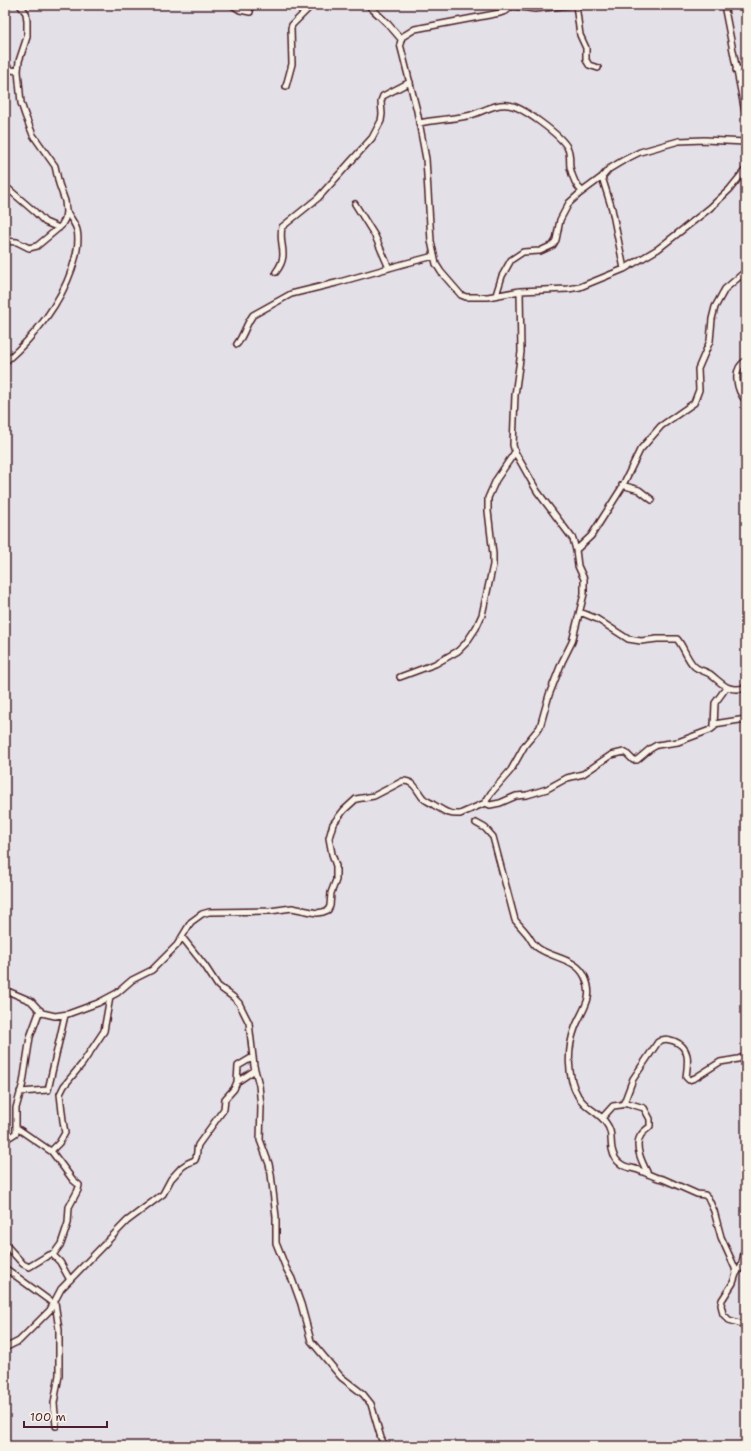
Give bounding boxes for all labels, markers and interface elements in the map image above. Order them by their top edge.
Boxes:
scale bar [24,1403,107,1429]
text: 100 m [30,1409,66,1425]

